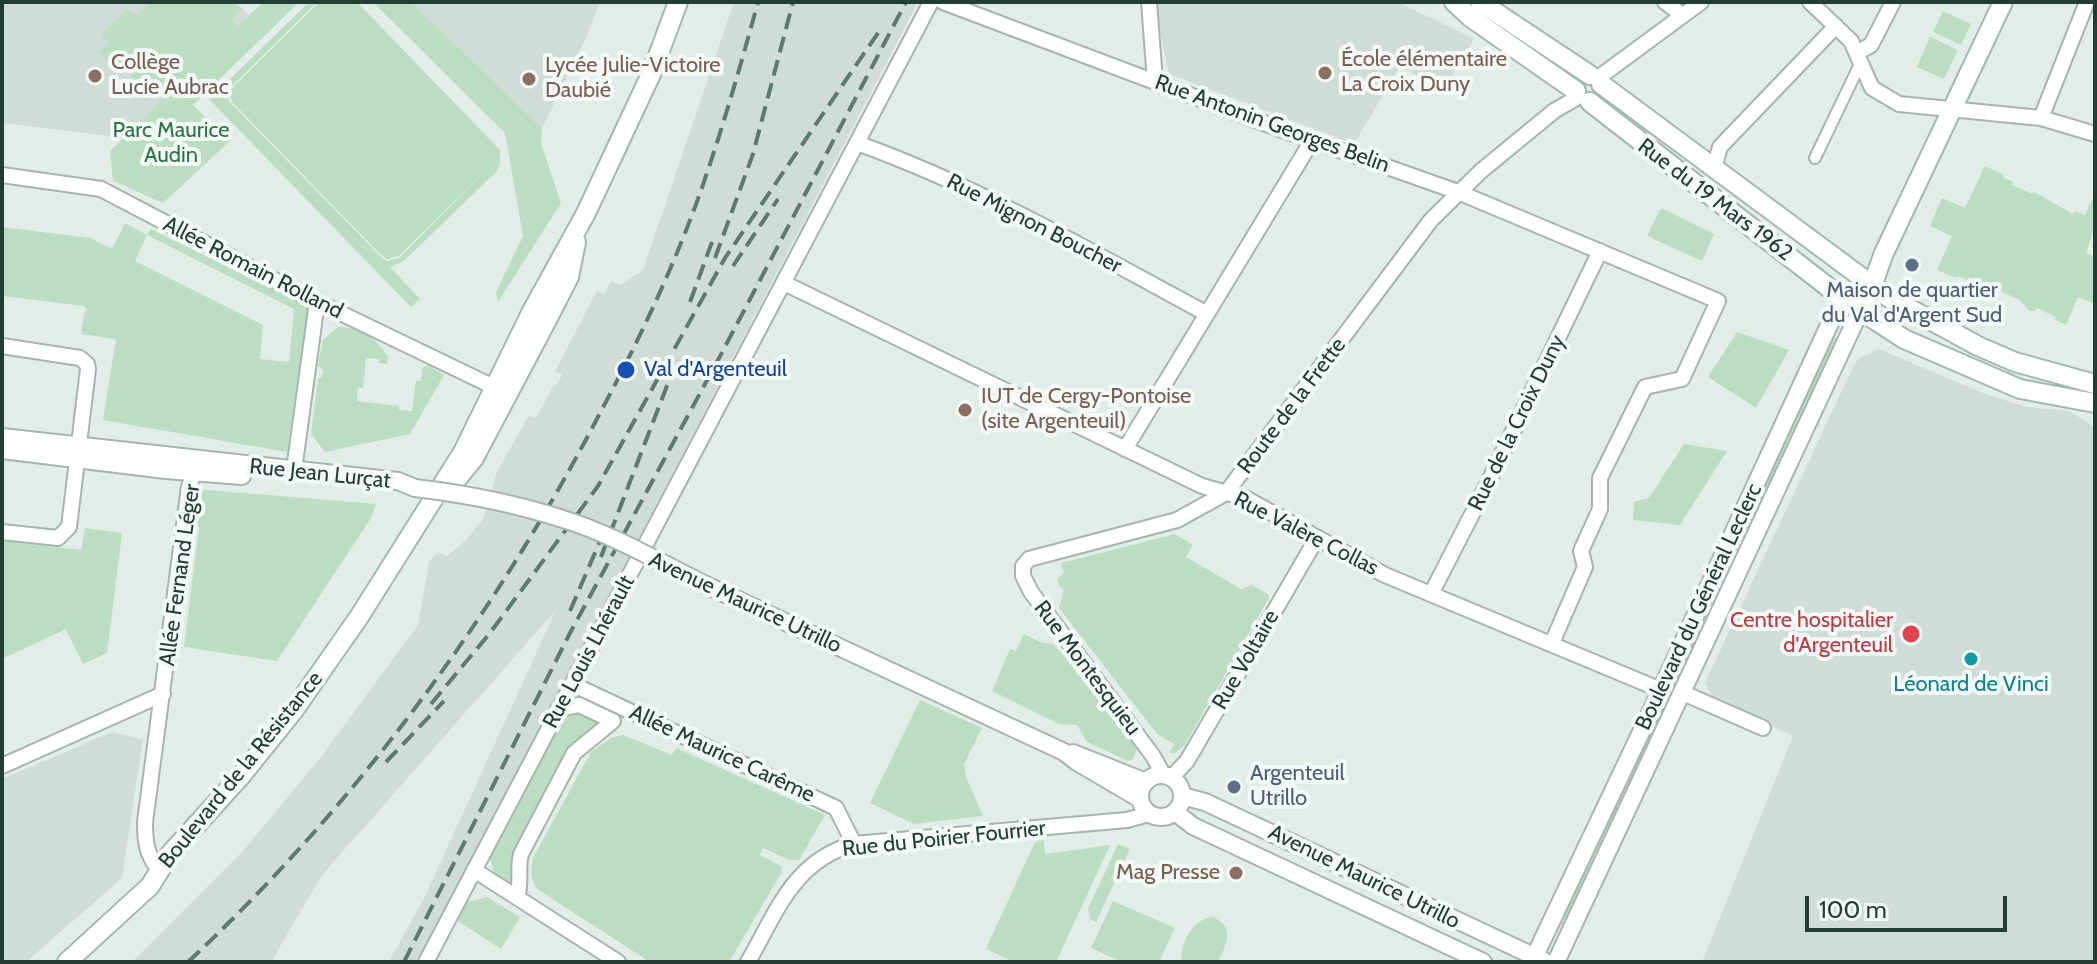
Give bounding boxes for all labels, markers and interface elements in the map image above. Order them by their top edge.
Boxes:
place label: École élémentaire La Croix Duny [1341,47,1507,98]
place label: Collège Lucie Aubrac [111,50,229,102]
place label: Lycée Julie-Victoire Daubié [545,53,721,104]
marker: École élémentaire La Croix Duny [1316,64,1334,82]
marker: Collège Lucie Aubrac [86,67,104,85]
street label: Rue Antonin Georges Belin [1151,69,1393,179]
marker: Lycée Julie-Victoire Daubié [520,70,538,88]
park label: Parc Maurice Audin [113,118,229,170]
street label: Rue du 19 Mars 1962 [1632,133,1798,267]
street label: Rue Mignon Boucher [942,169,1126,279]
street label: Allée Romain Rolland [159,211,347,325]
marker: Maison de quartier du Val d'Argent Sud [1903,256,1921,274]
place label: Maison de quartier du Val d'Argent Sud [1822,278,2002,330]
street label: Rue de la Croix Duny [1463,331,1571,515]
street label: Route de la Frette [1232,333,1352,479]
place label: Val d'Argenteuil [644,357,787,383]
marker: Val d'Argenteuil [615,359,637,381]
place label: IUT de Cergy-Pontoise (site Argenteuil) [981,384,1191,436]
marker: IUT de Cergy-Pontoise (site Argenteuil) [956,401,974,419]
street label: Rue Jean Lurçat [248,453,392,495]
street label: Boulevard du Général Leclerc [1630,480,1768,734]
street label: Allée Fernand Léger [154,482,206,668]
street label: Rue Valère Collas [1229,486,1383,582]
street label: Avenue Maurice Utrillo [645,547,845,659]
street label: Rue Louis Lhérault [538,571,640,733]
street label: Rue Montesquieu [1028,596,1146,740]
street label: Rue Voltaire [1207,606,1285,714]
place label: Centre hospitalier d'Argenteuil [1730,608,1893,660]
marker: Centre hospitalier d'Argenteuil [1900,623,1922,645]
marker: Léonard de Vinci [1962,650,1980,668]
street label: Boulevard de la Résistance [153,666,329,874]
place label: Léonard de Vinci [1893,672,2049,698]
street label: Allée Maurice Carême [625,700,819,808]
place label: Argenteuil Utrillo [1250,761,1345,812]
marker: Argenteuil Utrillo [1225,778,1243,796]
street label: Rue du Poirier Fourrier [841,815,1047,863]
street label: Avenue Maurice Utrillo [1264,819,1464,935]
place label: Mag Presse [1116,860,1220,886]
marker: Mag Presse [1227,864,1245,882]
scale bar [1809,880,2011,930]
text: 100 m [1819,895,1887,924]

